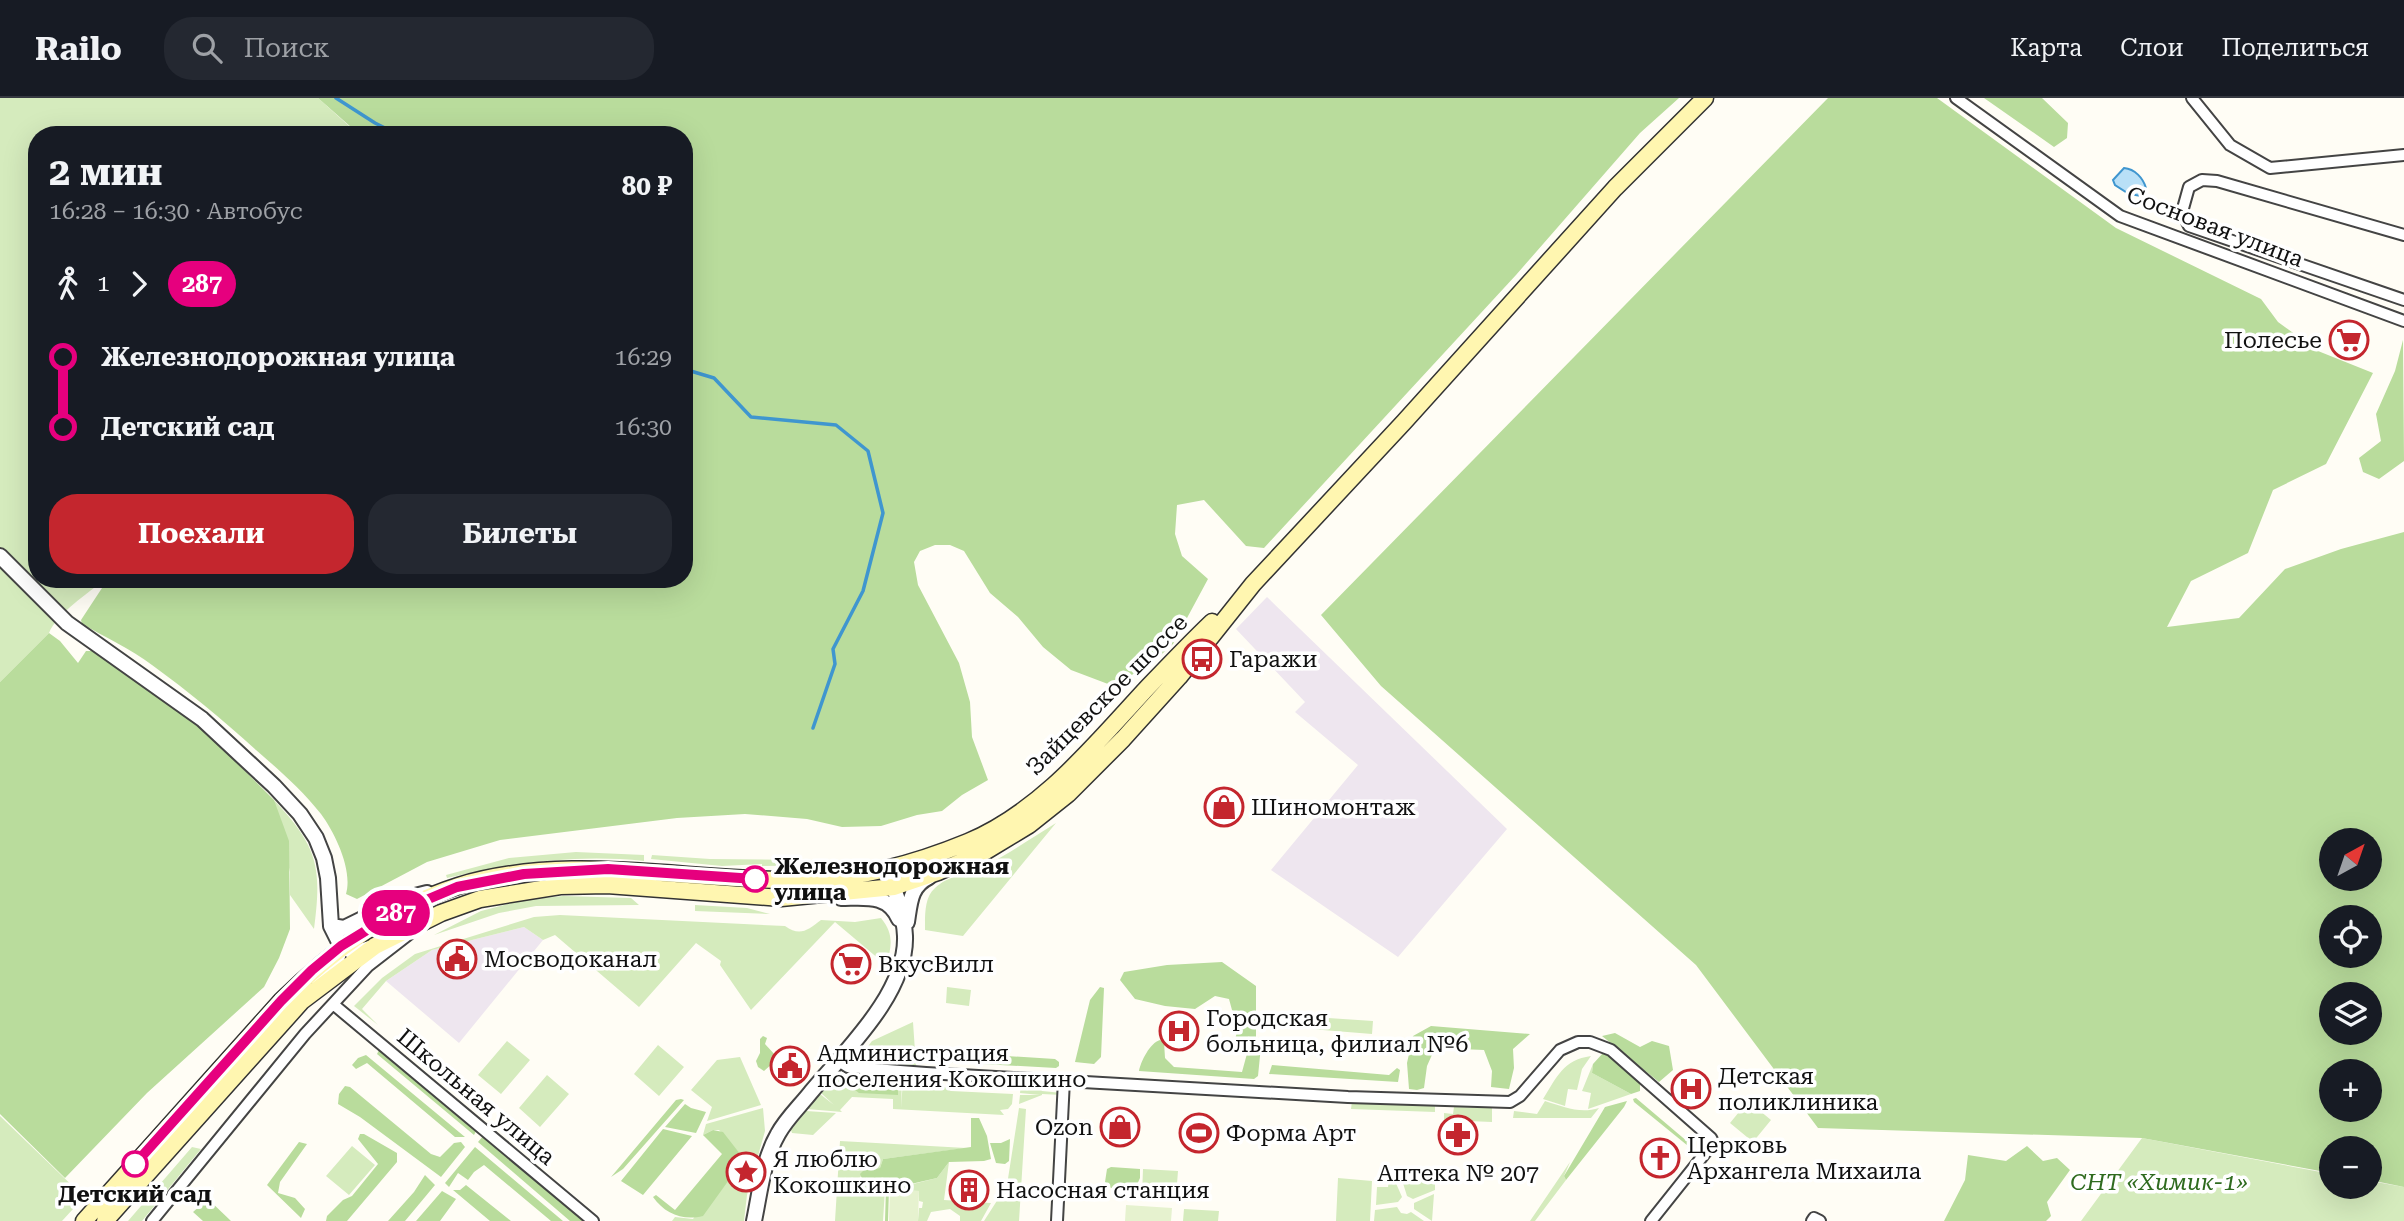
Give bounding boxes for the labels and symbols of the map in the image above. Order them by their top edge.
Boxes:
street label: Сосновая улица [2123,181,2308,273]
supermarket icon: Полесье [2328,319,2370,361]
place label: Полесье [2224,327,2322,354]
street label: Зайцевское шоссе [1021,609,1193,781]
bus stop icon: Гаражи [1181,638,1223,680]
place label: Гаражи [1229,646,1317,673]
shop icon: Шиномонтаж [1203,786,1245,828]
place label: Шиномонтаж [1251,794,1416,821]
north arrow [2319,828,2382,891]
place label: Железнодорожная улица [774,853,1009,906]
marker: Железнодорожная улица [742,866,768,892]
line badge: 287 [356,890,436,936]
public building icon: Мосводоканал [436,938,478,980]
supermarket icon: ВкусВилл [830,943,872,985]
place label: Мосводоканал [484,946,657,973]
place label: ВкусВилл [878,951,994,978]
place label: Городская больница, филиал №6 [1206,1005,1469,1058]
hospital icon: Городская больница, филиал №6 [1158,1010,1200,1052]
street label: Школьная улица [392,1023,561,1171]
place label: Администрация поселения Кокошкино [817,1040,1086,1093]
public building icon: Администрация поселения Кокошкино [769,1045,811,1087]
place label: Детская поликлиника [1718,1063,1879,1116]
hospital icon: Детская поликлиника [1670,1068,1712,1110]
shop icon: Ozon [1099,1106,1141,1148]
sports icon: Форма Арт [1178,1112,1220,1154]
place label: Ozon [1035,1114,1093,1141]
pharmacy icon: Аптека № 207 [1437,1114,1479,1156]
place label: Форма Арт [1226,1120,1356,1147]
place label: Церковь Архангела Михаила [1687,1132,1922,1185]
church icon: Церковь Архангела Михаила [1639,1137,1681,1179]
place label: Я люблю Кокошкино [773,1146,911,1199]
marker: Детский сад [122,1151,148,1177]
place icon: Я люблю Кокошкино [725,1151,767,1193]
place label: Аптека № 207 [1377,1160,1539,1187]
building icon: Насосная станция [948,1169,990,1211]
park label: СНТ «Химик-1» [2070,1169,2248,1196]
place label: Насосная станция [996,1177,1210,1204]
place label: Детский сад [58,1181,212,1208]

